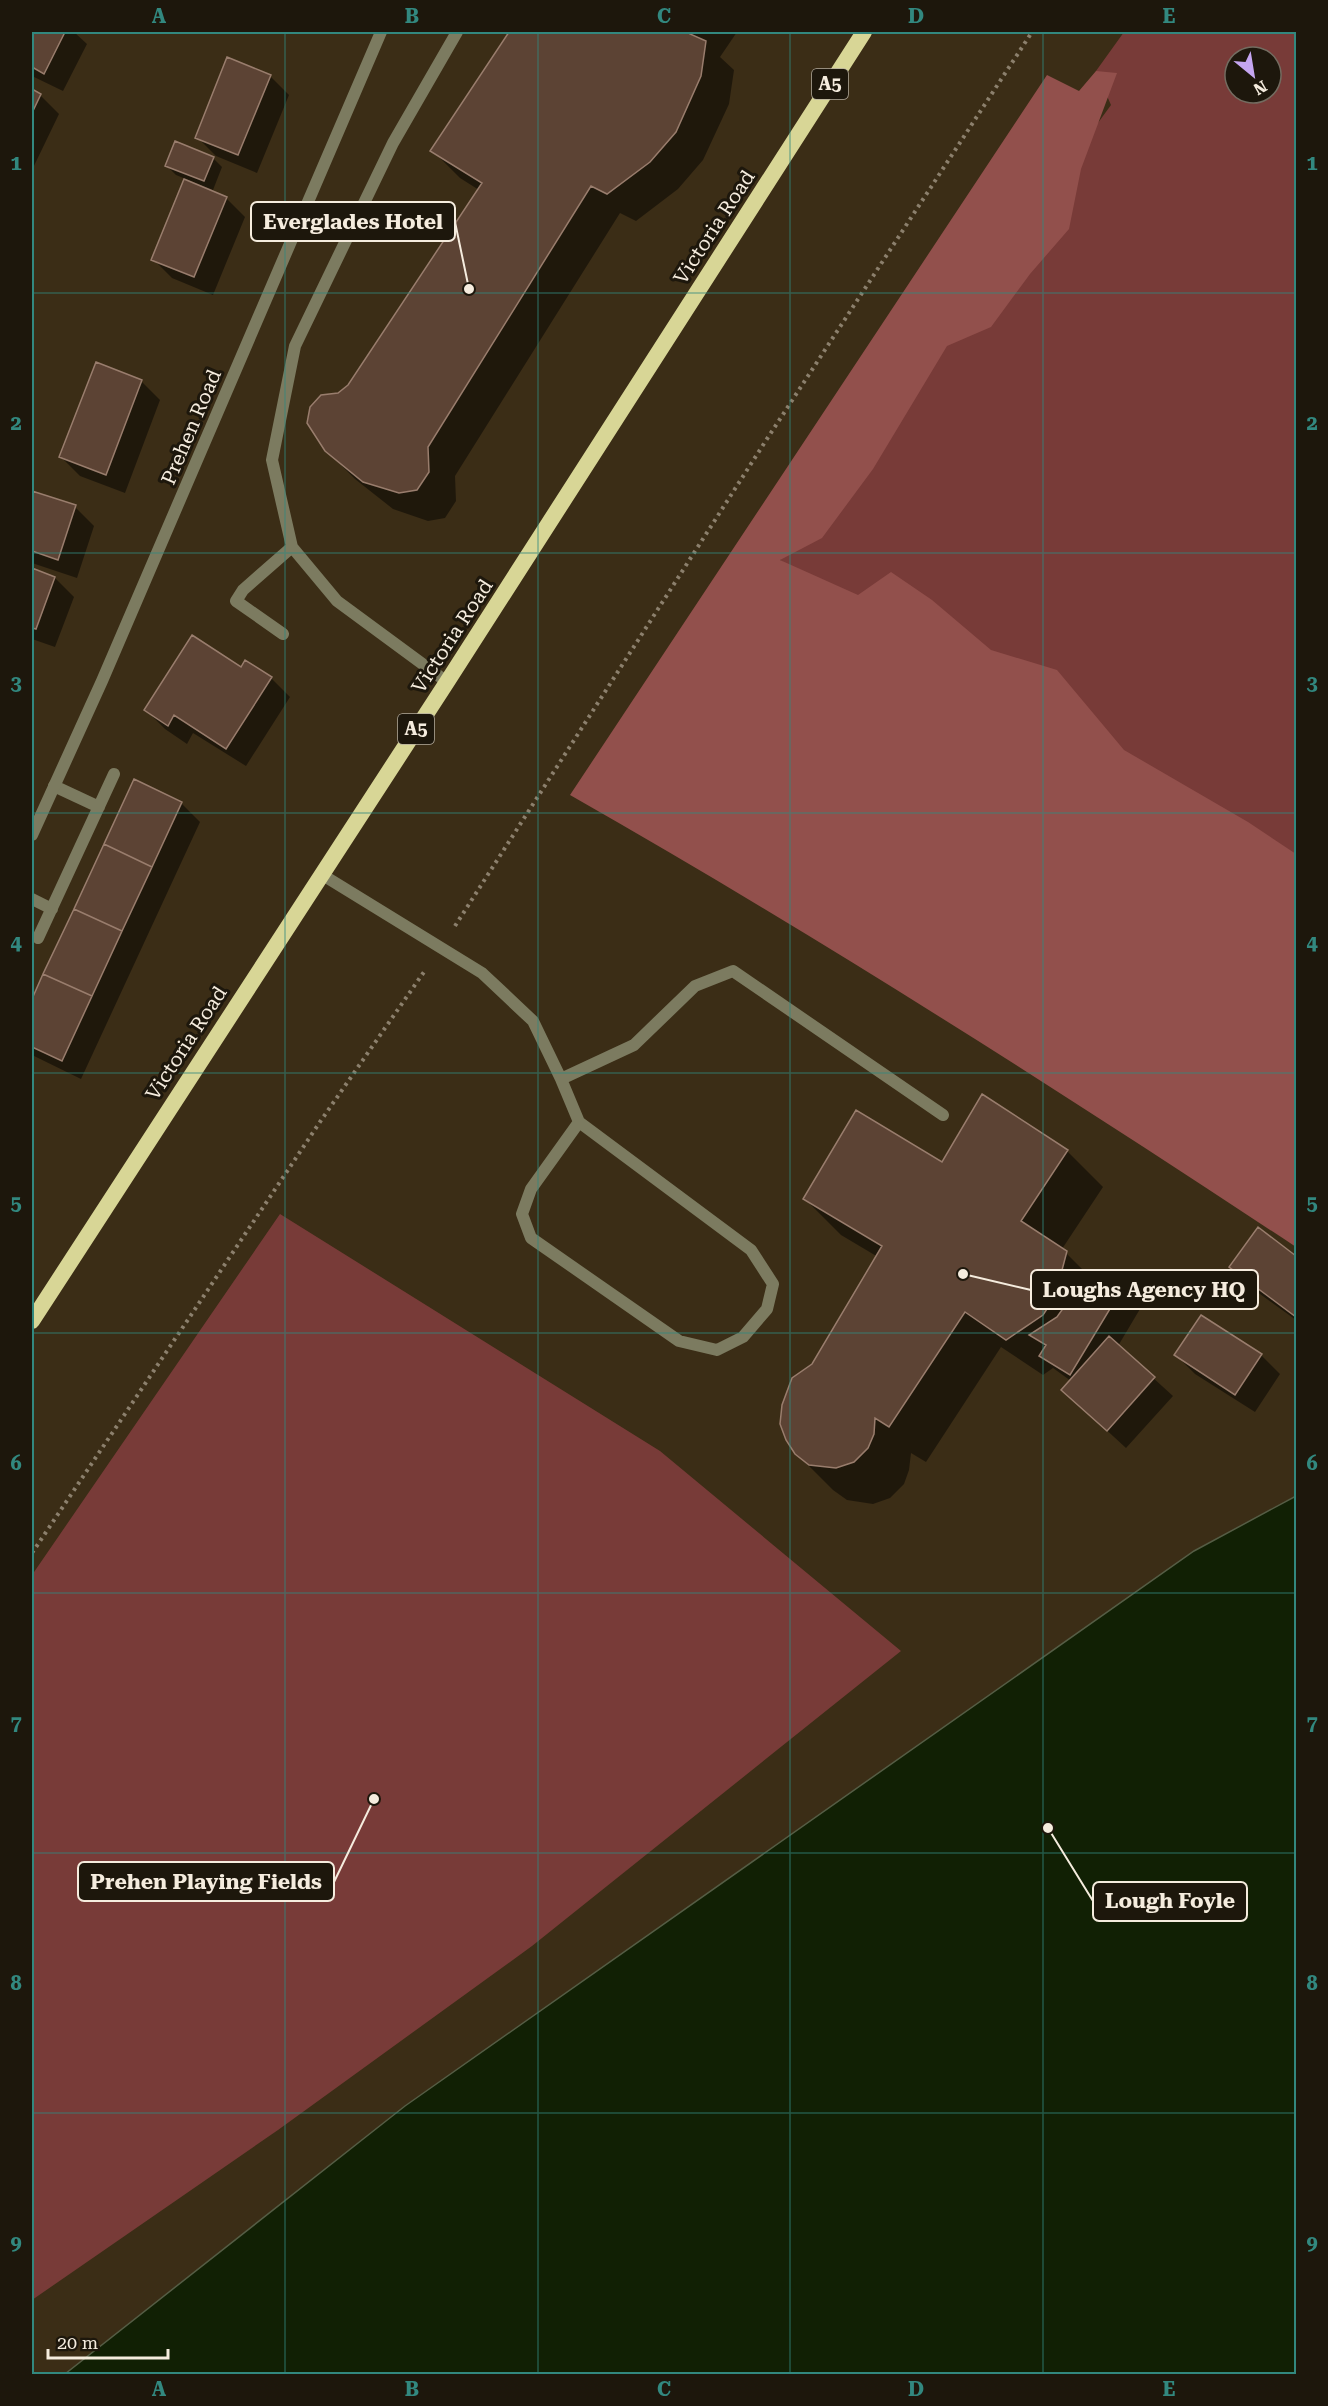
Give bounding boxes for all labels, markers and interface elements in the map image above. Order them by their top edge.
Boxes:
text: A [152,4,167,28]
text: B [405,4,419,28]
text: C [657,4,671,28]
text: D [908,4,924,28]
text: E [1163,4,1176,28]
north arrow [1223,45,1283,105]
road number: A5 [812,69,848,99]
text: N [1250,76,1270,99]
text: 1 [10,151,22,175]
text: 1 [1306,151,1318,175]
street label: Victoria Road [668,166,760,288]
callout: Everglades Hotel [251,202,455,241]
text: Everglades Hotel [263,210,443,234]
street label: Prehen Road [156,366,226,488]
text: 2 [10,411,22,435]
text: 2 [1306,411,1318,435]
street label: Victoria Road [406,575,498,697]
text: 3 [10,671,22,695]
text: 3 [1306,671,1318,695]
road number: A5 [398,714,434,744]
text: 4 [10,931,22,955]
text: 4 [1306,931,1318,955]
street label: Victoria Road [140,982,232,1104]
text: 5 [10,1191,22,1215]
text: 5 [1306,1191,1318,1215]
callout: Loughs Agency HQ [1031,1270,1258,1309]
text: Loughs Agency HQ [1043,1278,1246,1302]
text: 6 [10,1451,22,1475]
text: 6 [1306,1451,1318,1475]
text: 7 [10,1711,22,1735]
text: 7 [1306,1711,1318,1735]
callout: Prehen Playing Fields [78,1862,334,1901]
text: Prehen Playing Fields [90,1870,322,1894]
callout: Lough Foyle [1093,1882,1247,1921]
text: Lough Foyle [1105,1889,1235,1913]
text: 8 [10,1971,22,1995]
text: 8 [1306,1971,1318,1995]
text: 9 [10,2231,22,2255]
text: 9 [1306,2231,1318,2255]
scale bar [48,2322,168,2360]
text: 20 m [57,2332,98,2353]
text: A [152,2377,167,2401]
text: B [405,2377,419,2401]
text: C [657,2377,671,2401]
text: D [908,2377,924,2401]
text: E [1163,2377,1176,2401]

